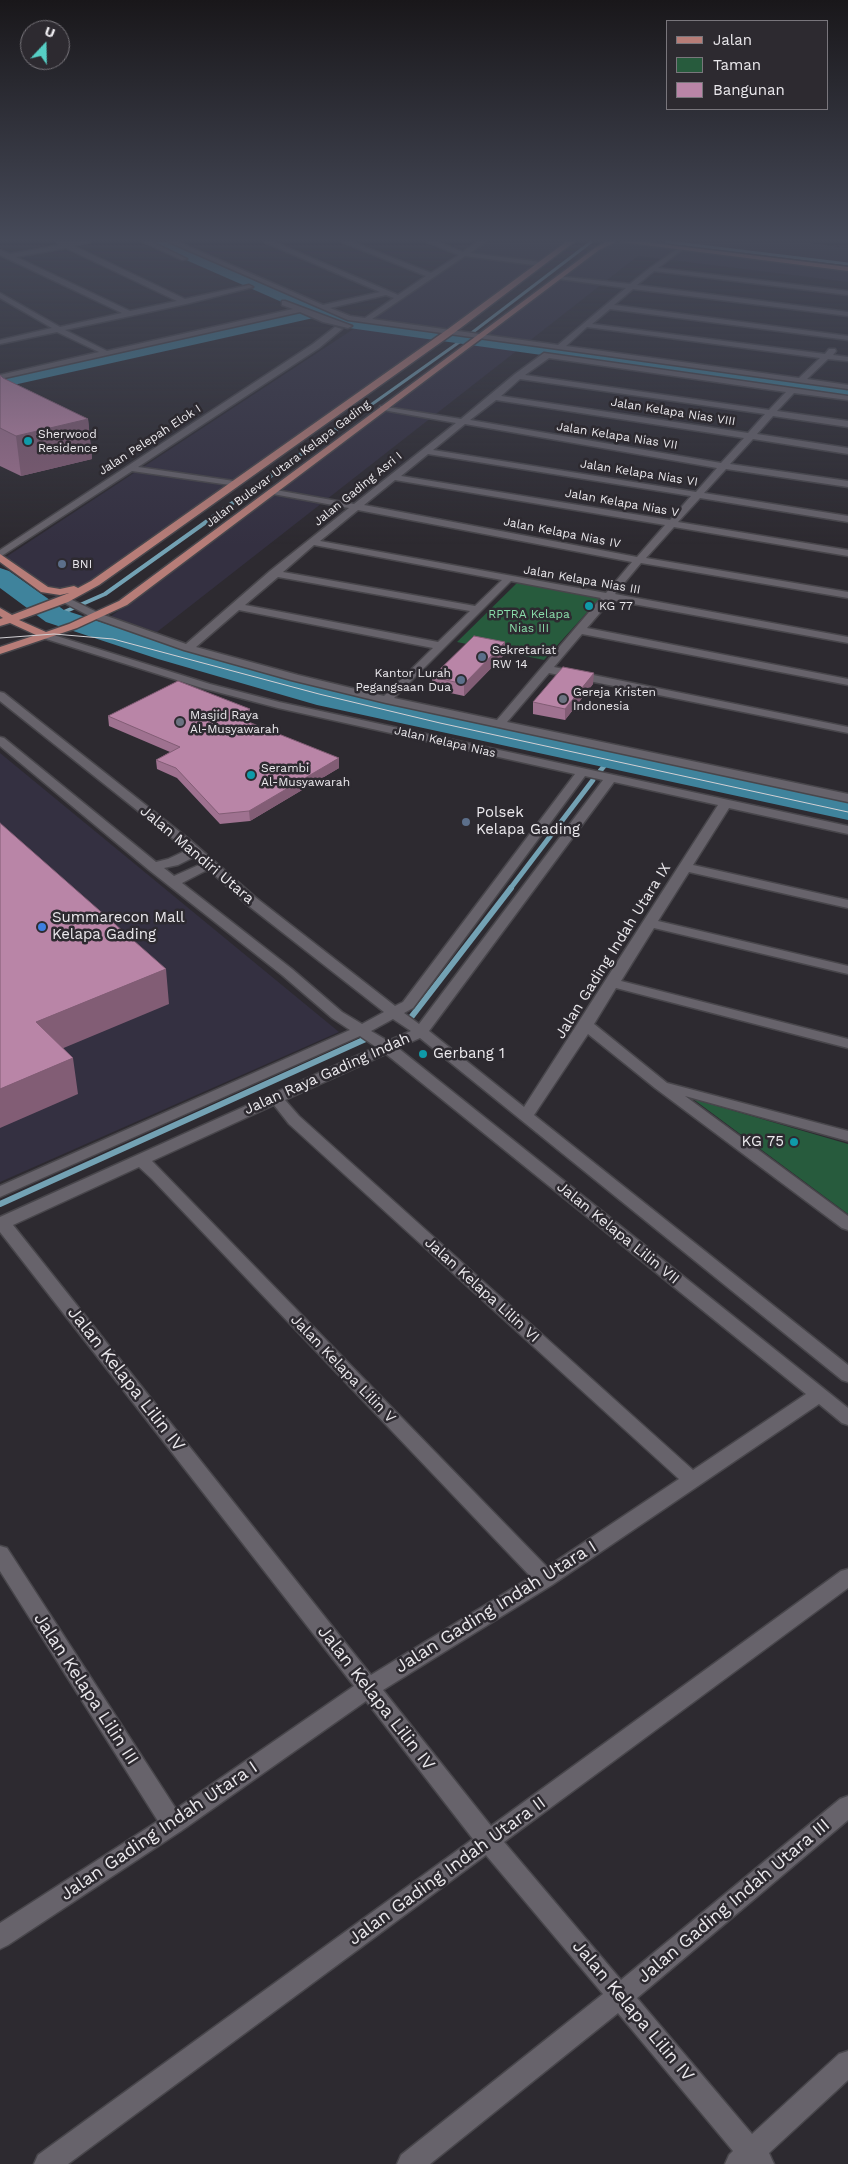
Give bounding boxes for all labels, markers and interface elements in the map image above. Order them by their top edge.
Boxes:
north arrow [20,20,70,70]
legend [666,20,828,110]
text: U [42,23,58,41]
text: Jalan [713,31,752,49]
text: Taman [713,56,761,74]
text: Bangunan [713,81,785,99]
street label: Jalan Kelapa Nias VIII [610,395,736,429]
street label: Jalan Bulevar Utara Kelapa Gading [203,397,373,531]
street label: Jalan Pelepah Elok I [96,402,204,478]
street label: Jalan Kelapa Nias VII [555,419,679,453]
place label: Sherwood Residence [38,427,98,455]
marker: Sherwood Residence [22,435,34,447]
street label: Jalan Gading Asri I [311,449,405,529]
street label: Jalan Kelapa Nias VI [579,457,699,489]
street label: Jalan Kelapa Nias V [564,486,680,520]
street label: Jalan Kelapa Nias IV [502,515,622,551]
place label: BNI [72,557,92,571]
marker: BNI [56,558,68,570]
street label: Jalan Kelapa Nias III [522,563,642,597]
place label: KG 77 [599,599,633,613]
marker: KG 77 [583,600,595,612]
park label: RPTRA Kelapa Nias III [488,607,570,635]
place label: Sekretariat RW 14 [492,643,556,671]
marker: Sekretariat RW 14 [476,651,488,663]
place label: Kantor Lurah Pegangsaan Dua [356,666,451,694]
marker: Kantor Lurah Pegangsaan Dua [455,674,467,686]
place label: Gereja Kristen Indonesia [573,685,656,713]
marker: Gereja Kristen Indonesia [557,693,569,705]
place label: Masjid Raya Al-Musyawarah [190,708,279,736]
marker: Masjid Raya Al-Musyawarah [174,716,186,728]
street label: Jalan Kelapa Nias [393,723,497,761]
place label: Serambi Al-Musyawarah [261,761,350,789]
marker: Serambi Al-Musyawarah [245,769,257,781]
street label: Jalan Mandiri Utara [136,802,258,908]
place label: Polsek Kelapa Gading [476,804,580,839]
marker: Polsek Kelapa Gading [460,816,472,828]
street label: Jalan Gading Indah Utara IX [551,860,675,1042]
place label: Summarecon Mall Kelapa Gading [52,909,185,944]
marker: Summarecon Mall Kelapa Gading [36,921,48,933]
street label: Jalan Raya Gading Indah [241,1029,413,1119]
place label: Gerbang 1 [433,1045,505,1063]
marker: Gerbang 1 [417,1048,429,1060]
place label: KG 75 [741,1133,784,1151]
marker: KG 75 [788,1136,800,1148]
street label: Jalan Kelapa Lilin VII [553,1178,683,1288]
street label: Jalan Kelapa Lilin VI [421,1234,543,1346]
street label: Jalan Kelapa Lilin IV [63,1302,189,1456]
street label: Jalan Kelapa Lilin V [287,1311,399,1427]
street label: Jalan Gading Indah Utara I [391,1536,601,1678]
street label: Jalan Kelapa Lilin III [29,1609,143,1769]
street label: Jalan Kelapa Lilin IV [313,1621,439,1775]
street label: Jalan Gading Indah Utara I [56,1757,262,1905]
street label: Jalan Gading Indah Utara II [344,1792,550,1950]
street label: Jalan Gading Indah Utara III [634,1814,834,1988]
street label: Jalan Kelapa Lilin IV [568,1936,698,2086]

